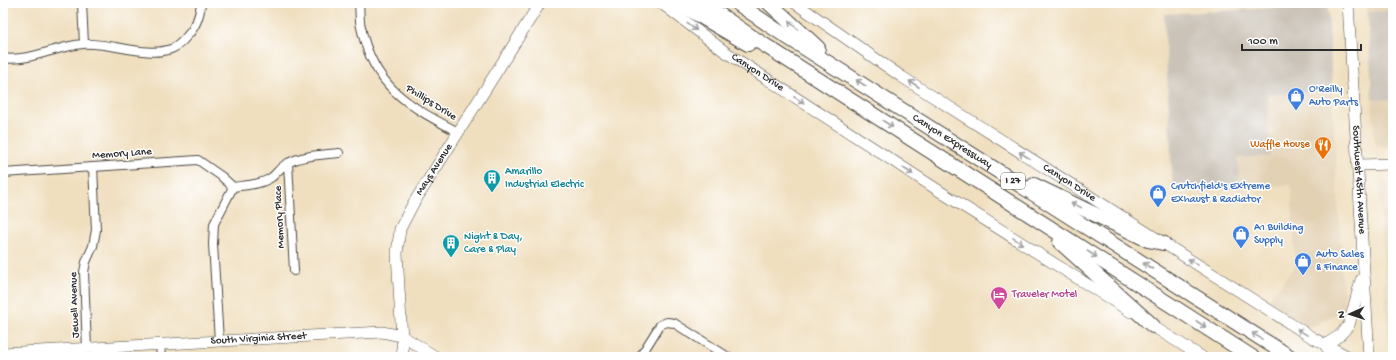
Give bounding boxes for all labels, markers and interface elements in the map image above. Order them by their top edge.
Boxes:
one-way arrow [787,20,798,29]
one-way arrow [686,22,697,31]
scale bar [1242,26,1361,52]
text: 100 m [1247,35,1278,49]
street label: Canyon Drive [729,51,786,94]
one-way arrow [855,79,867,87]
one-way arrow [908,80,920,88]
street label: Phillips Drive [403,82,459,124]
place label: O'Reilly Auto Parts [1309,84,1359,109]
shop icon: O'Reilly Auto Parts [1286,86,1306,111]
one-way arrow [793,96,804,104]
street label: Canyon Expressway [910,112,995,172]
one-way arrow [882,120,894,128]
street label: Southwest 45th Avenue [1349,125,1368,235]
restaurant icon: Waffle House [1313,135,1333,160]
place label: Waffle House [1250,138,1310,151]
street label: Mays Avenue [414,141,456,198]
street label: Memory Lane [92,146,153,162]
one-way arrow [1018,150,1030,158]
street label: Canyon Drive [1040,162,1098,204]
place label: Amarillo Industrial Electric [505,166,585,191]
one-way arrow [902,167,913,175]
building icon: Amarillo Industrial Electric [482,168,502,193]
road number: I 27 [1001,173,1025,189]
place label: Crutchfield's Extreme Exhaust & Radiator [1171,180,1270,206]
shop icon: Crutchfield's Extreme Exhaust & Radiator [1148,183,1168,208]
street label: Memory Place [272,185,288,249]
one-way arrow [1071,201,1083,209]
place label: A1 Building Supply [1254,222,1303,247]
shop icon: A1 Building Supply [1231,224,1251,249]
place label: Night & Day, Care & Play [464,231,523,256]
building icon: Night & Day, Care & Play [441,233,461,258]
one-way arrow [1012,237,1024,245]
place label: Auto Sales & Finance [1316,249,1365,274]
one-way arrow [1086,250,1097,258]
shop icon: Auto Sales & Finance [1293,251,1313,276]
one-way arrow [1187,257,1199,265]
one-way arrow [1142,262,1153,271]
street label: Jewell Avenue [68,271,82,338]
hotel icon: Traveler Motel [989,285,1009,310]
place label: Traveler Motel [1011,289,1078,301]
north arrow [1330,294,1370,334]
text: N [1336,311,1348,318]
one-way arrow [1195,321,1207,329]
one-way arrow [1296,327,1308,335]
street label: South Virginia Street [210,330,308,347]
one-way arrow [1252,332,1263,340]

